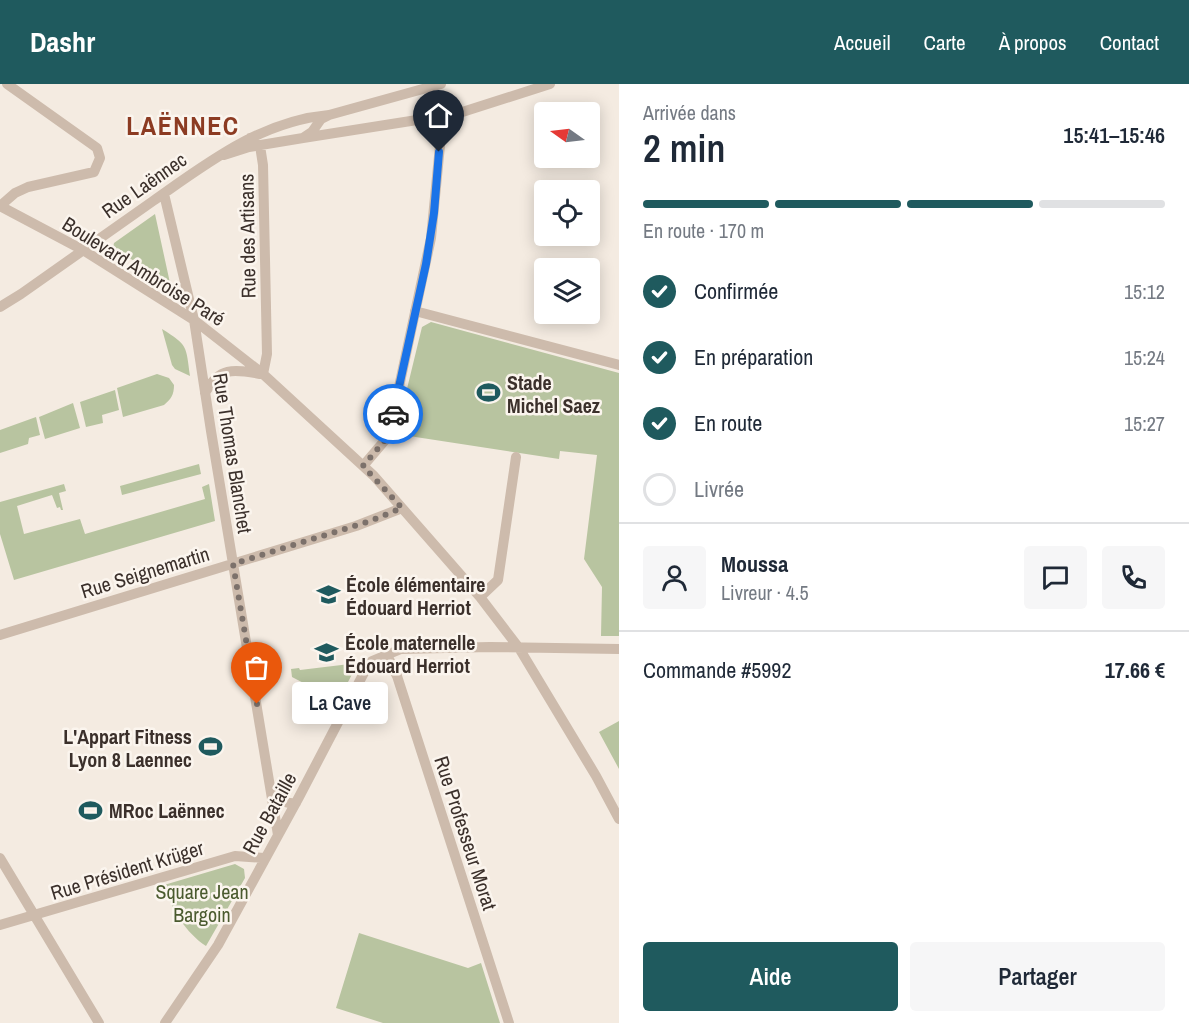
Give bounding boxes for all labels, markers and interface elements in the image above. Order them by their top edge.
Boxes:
text: Dashr [30,23,95,61]
text: Accueil [834,28,891,57]
text: Carte [924,28,966,57]
text: À propos [999,28,1067,57]
text: Contact [1100,28,1159,57]
pin [413,90,464,152]
icon: home [422,99,455,132]
text: Arrivée dans [643,99,736,126]
north arrow [534,102,600,168]
map controls [534,102,600,324]
district label: LAËNNEC [126,108,240,143]
text: 15:41–15:46 [1063,120,1165,150]
text: 2 min [643,122,725,174]
street label: Rue Laënnec [96,146,192,224]
street label: Rue des Artisans [232,173,262,299]
button: locate [534,180,600,246]
street label: Boulevard Ambroise Paré [58,210,230,332]
text: En route · 170 m [643,217,764,244]
button: layers [534,258,600,324]
icon: check [643,275,676,308]
text: Confirmée [694,276,778,306]
text: 15:12 [1124,278,1165,305]
icon: check [643,341,676,374]
text: En préparation [694,342,813,372]
text: 15:24 [1124,344,1165,371]
place label: Stade Michel Saez [507,369,600,419]
street label: Rue Thomas Blanchet [207,371,259,536]
sports icon: Stade Michel Saez [476,380,502,406]
courier [363,384,423,444]
icon: car [377,398,410,431]
icon: check [643,407,676,440]
text: En route [694,408,762,438]
text: 15:27 [1124,410,1165,437]
text: Livrée [694,474,744,504]
street label: Rue Seignemartin [77,540,213,604]
button: person [643,546,706,609]
button: chat [1024,546,1087,609]
button: phone [1102,546,1165,609]
text: Moussa [721,549,788,579]
place label: École élémentaire Édouard Herriot [346,571,485,621]
text: Livreur · 4.5 [721,579,809,606]
school or university icon: École élémentaire Édouard Herriot [315,582,341,608]
place label: École maternelle Édouard Herriot [345,629,475,679]
school or university icon: École maternelle Édouard Herriot [314,640,340,666]
pin [231,642,282,704]
icon: bag [240,651,273,684]
text: Commande #5992 [643,655,791,685]
text: 17.66 € [1105,655,1165,685]
callout: La Cave [293,683,389,725]
text: La Cave [309,689,371,716]
place label: L'Appart Fitness Lyon 8 Laennec [63,723,192,773]
sports icon: L'Appart Fitness Lyon 8 Laennec [197,734,223,760]
street label: Rue Professeur Morat [428,753,504,914]
street label: Rue Bataille [236,767,302,859]
sports icon: MRoc Laënnec [78,797,104,823]
place label: MRoc Laënnec [109,797,225,824]
street label: Rue Président Krüger [47,834,207,906]
park label: Square Jean Bargoin [156,878,249,928]
button: Aide [643,942,898,1011]
button: Partager [910,942,1165,1011]

